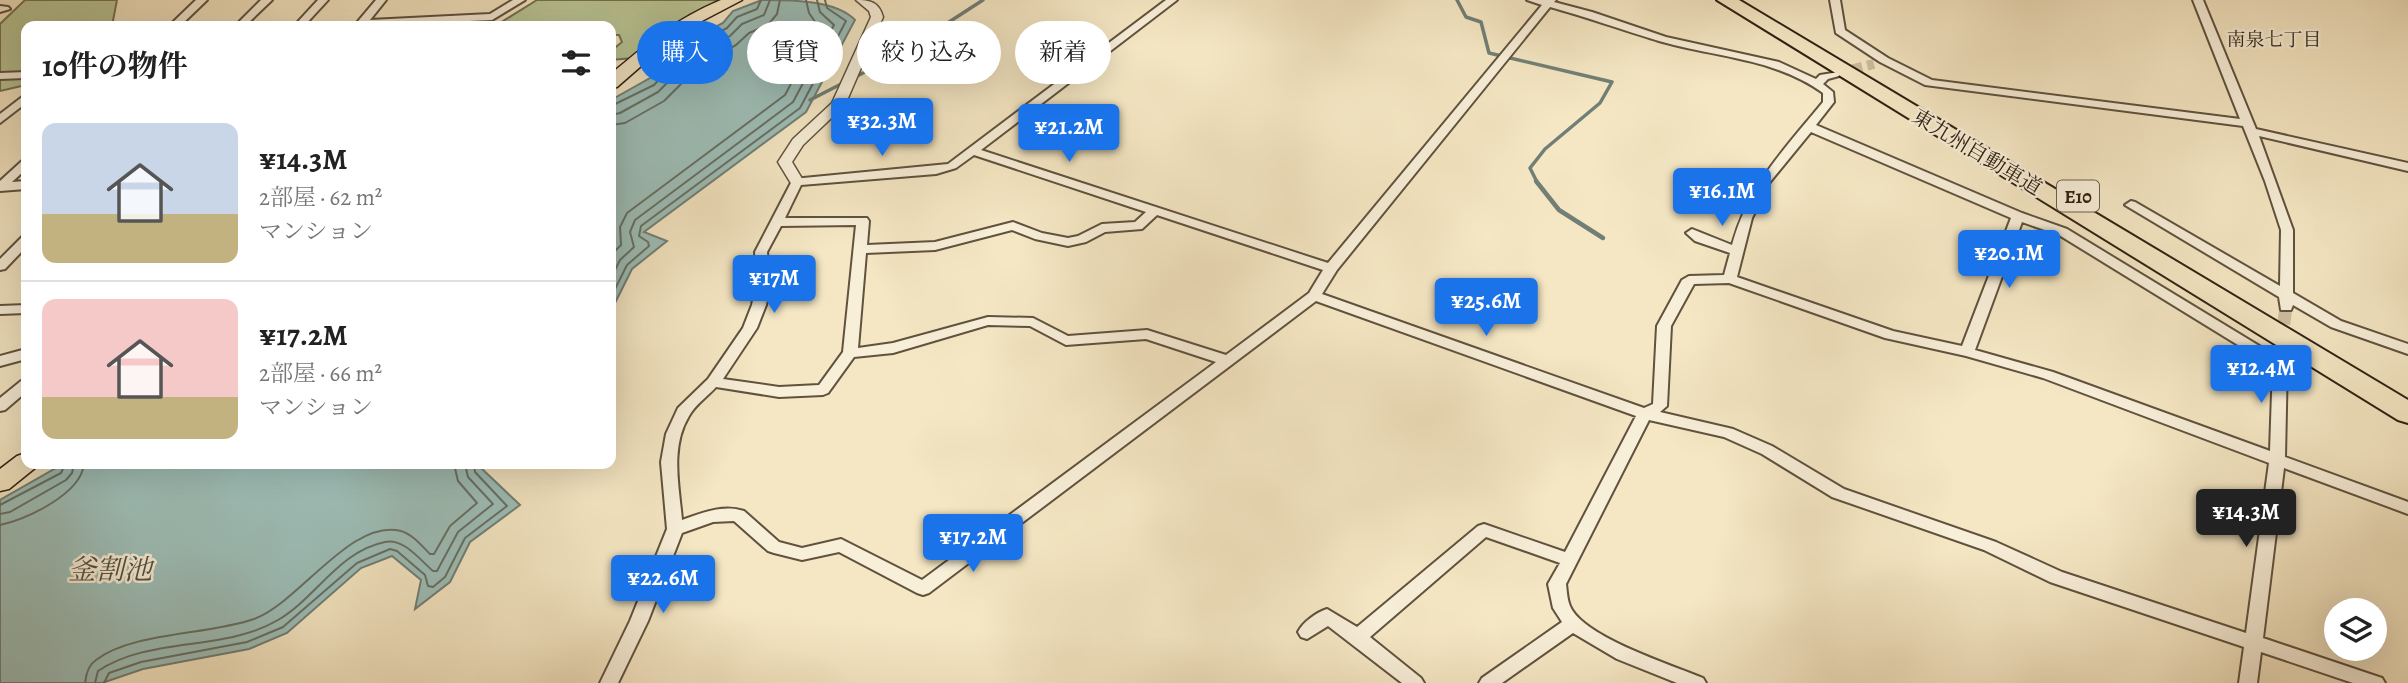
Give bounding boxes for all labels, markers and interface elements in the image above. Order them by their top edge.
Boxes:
chip: 購入 [637,21,733,84]
chip: 賃貸 [747,21,843,84]
chip: 絞り込み [857,21,1001,84]
chip: 新着 [1015,21,1111,84]
district label: 南泉七丁目 [2226,27,2322,53]
icon: filters [557,44,595,82]
text: 10件の物件 [42,46,188,86]
pin: ¥32.3M [825,99,939,158]
street label: 東九州自動車道 [1907,102,2047,202]
pin: ¥21.2M [1012,104,1126,164]
text: ¥32.3M [847,105,917,136]
text: ¥21.2M [1034,111,1104,142]
text: ¥14.3M [259,139,347,179]
icon: home [98,151,182,235]
pin: ¥16.1M [1665,168,1779,228]
text: ¥16.1M [1689,175,1755,206]
road number: E10 [2057,180,2099,212]
text: 2部屋 · 62 m² [259,182,382,213]
text: マンション [259,216,373,247]
pin: ¥20.1M [1952,230,2066,290]
text: ¥20.1M [1974,237,2044,268]
pin: ¥17M [733,256,815,315]
text: ¥17M [749,262,799,293]
pin: ¥25.6M [1429,278,1543,338]
text: ¥25.6M [1451,285,1521,316]
text: ¥17.2M [259,315,348,355]
icon: home [98,327,182,411]
pin: ¥12.4M [2204,346,2318,405]
text: ¥12.4M [2226,352,2296,383]
text: 2部屋 · 66 m² [259,358,382,389]
text: マンション [259,392,373,423]
pin: ¥14.3M [2189,490,2303,549]
text: ¥14.3M [2212,496,2280,527]
pin: ¥17.2M [916,514,1030,574]
text: ¥17.2M [939,521,1007,552]
water label: 釜割池 [68,551,155,589]
pin: ¥22.6M [606,556,720,615]
text: ¥22.6M [627,562,699,593]
map controls [2324,598,2387,661]
button: layers [2324,598,2387,661]

